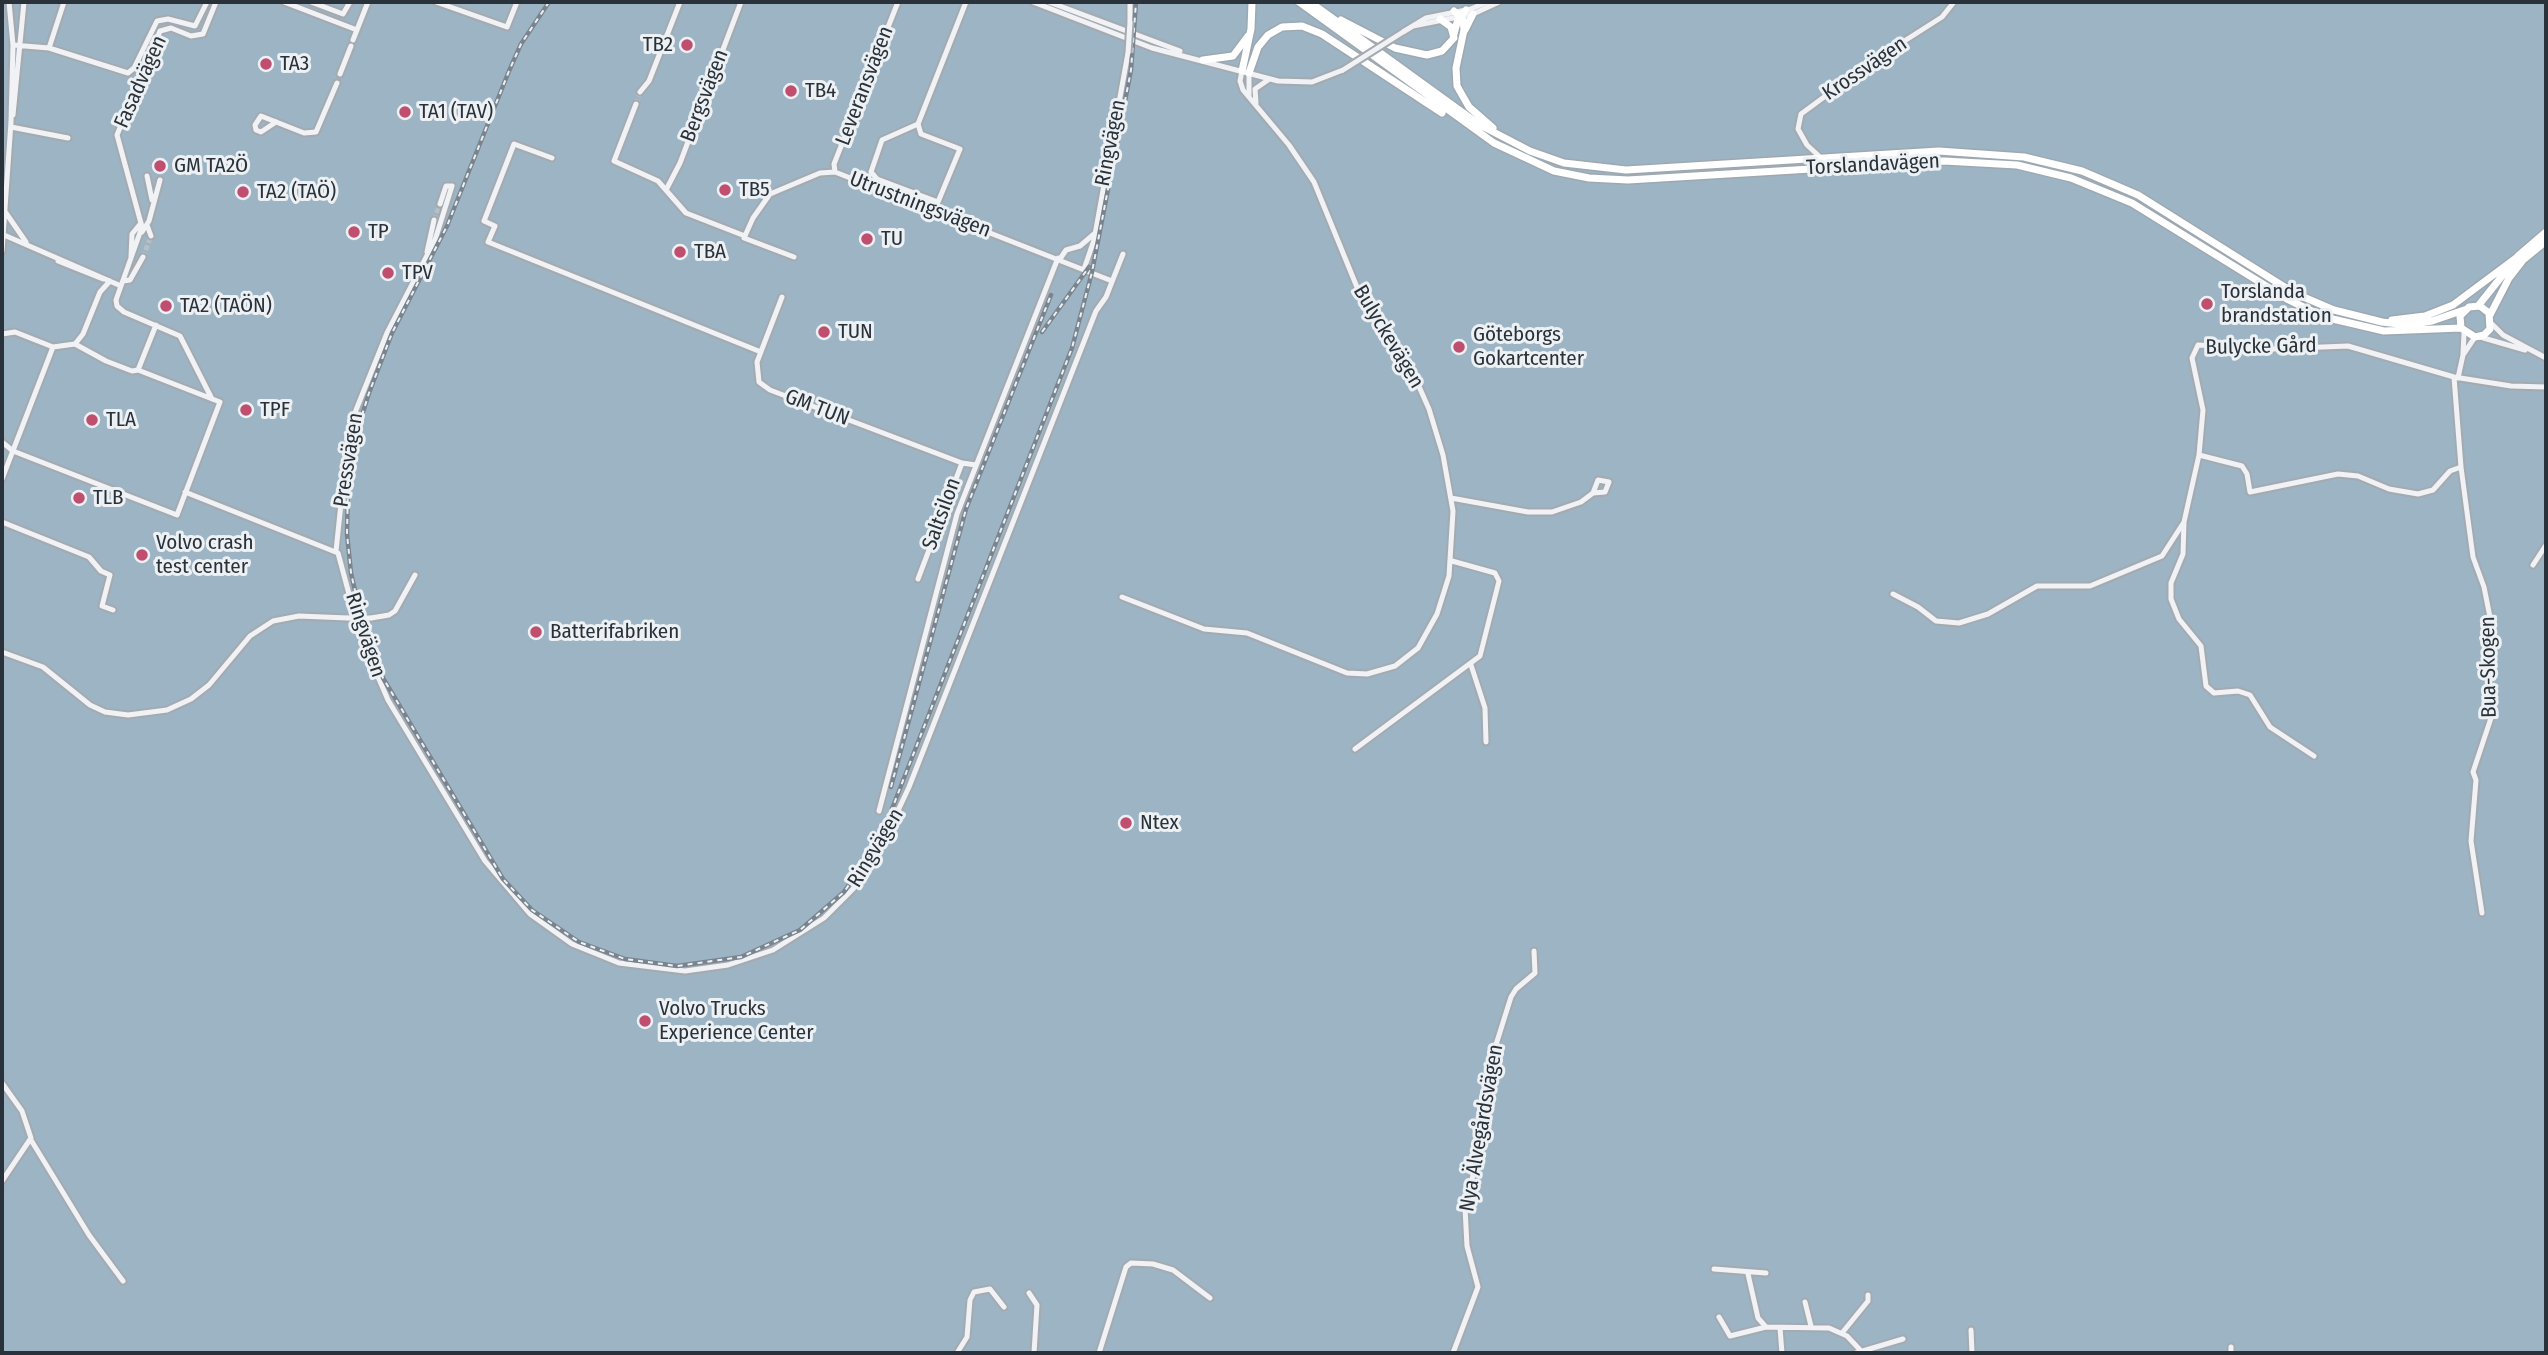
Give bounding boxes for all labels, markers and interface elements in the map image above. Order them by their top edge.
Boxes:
street label: Leveransvägen [831,23,899,149]
street label: Fasadvägen [109,32,173,132]
place label: TB2 [643,32,673,58]
street label: Krossvägen [1818,32,1912,106]
marker: TB2 [679,37,695,53]
street label: Bergsvägen [676,46,734,146]
place label: TA3 [280,51,309,77]
marker: TA3 [258,56,274,72]
place label: TB4 [805,78,836,104]
marker: TB4 [783,83,799,99]
street label: Ringvägen [1090,98,1132,188]
place label: TA1 (TAV) [419,99,493,125]
marker: TA1 (TAV) [397,104,413,120]
street label: Torslandavägen [1806,149,1940,181]
place label: GM TA2Ö [174,153,248,179]
marker: GM TA2Ö [152,158,168,174]
street label: Utrustningsvägen [846,166,994,244]
place label: TB5 [739,177,770,203]
place label: TA2 (TAÖ) [257,179,336,205]
marker: TB5 [717,182,733,198]
marker: TA2 (TAÖ) [235,184,251,200]
place label: TP [368,219,389,245]
marker: TP [346,224,362,240]
place label: TU [881,226,903,252]
marker: TU [859,231,875,247]
place label: TBA [694,239,726,265]
marker: TBA [672,244,688,260]
place label: TPV [402,260,433,286]
marker: TPV [380,265,396,281]
place label: Torslanda brandstation [2221,279,2332,329]
street label: Bulyckevägen [1347,281,1429,393]
place label: TA2 (TAÖN) [180,293,272,319]
marker: Torslanda brandstation [2199,296,2215,312]
marker: TA2 (TAÖN) [158,298,174,314]
place label: TUN [838,319,873,345]
place label: Göteborgs Gokartcenter [1473,322,1584,372]
marker: TUN [816,324,832,340]
street label: Bulycke Gård [2205,333,2317,361]
marker: Göteborgs Gokartcenter [1451,339,1467,355]
street label: GM TUN [781,384,853,432]
place label: TPF [260,397,290,423]
marker: TPF [238,402,254,418]
place label: TLA [106,407,136,433]
street label: Pressvägen [329,411,369,509]
marker: TLA [84,412,100,428]
street label: Saltsilon [917,475,967,553]
place label: TLB [93,485,124,511]
marker: TLB [71,490,87,506]
place label: Volvo crash test center [156,530,254,580]
marker: Volvo crash test center [134,547,150,563]
street label: Ringvägen [339,589,391,681]
street label: Bua-Skogen [2476,616,2502,718]
place label: Batterifabriken [550,619,679,645]
marker: Batterifabriken [528,624,544,640]
street label: Ringvägen [843,804,909,892]
place label: Ntex [1140,810,1179,836]
marker: Ntex [1118,815,1134,831]
place label: Volvo Trucks Experience Center [659,996,813,1046]
marker: Volvo Trucks Experience Center [637,1013,653,1029]
street label: Nya Älvegårdsvägen [1455,1042,1509,1214]

